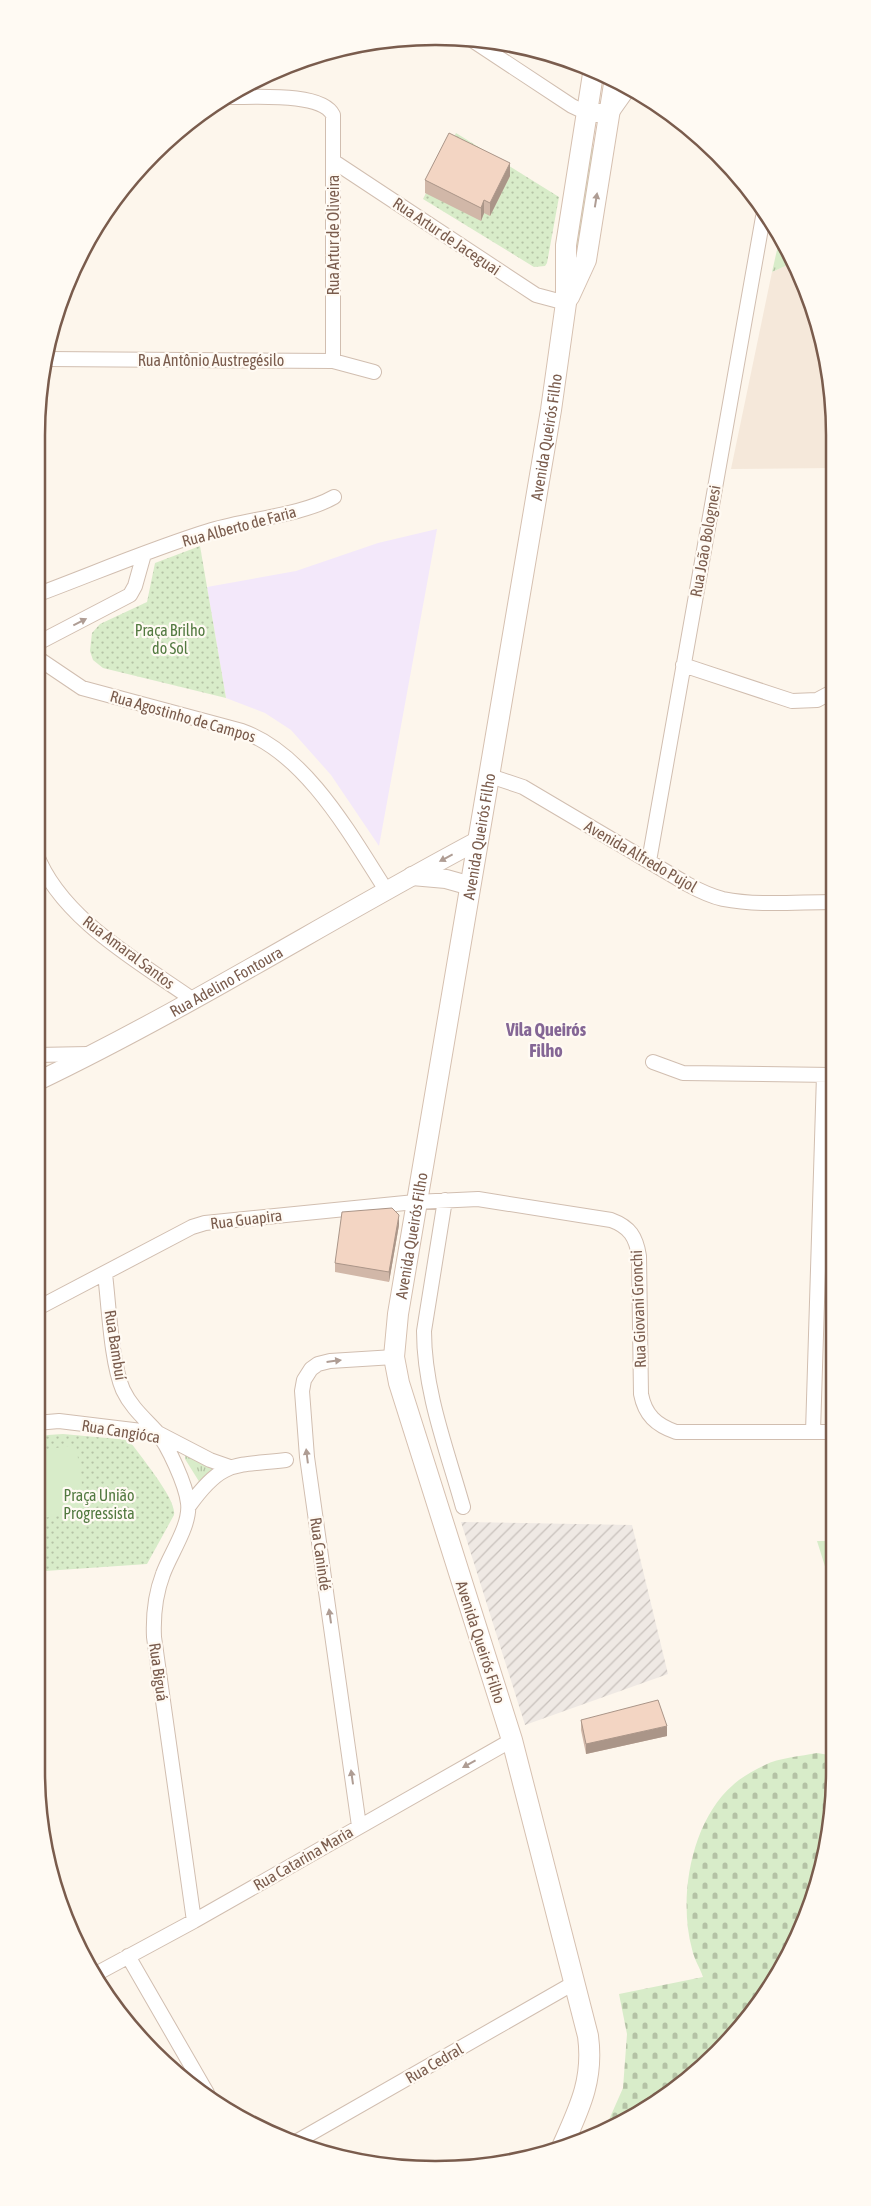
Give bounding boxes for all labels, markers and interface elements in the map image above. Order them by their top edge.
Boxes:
street label: Rua Artur de Oliveira [324,175,342,295]
one-way arrow [592,192,600,208]
street label: Rua Artur de Jaceguai [389,193,504,279]
street label: Rua Antônio Austregésilo [138,351,284,370]
street label: Avenida Queirós Filho [527,372,565,502]
street label: Rua João Bolognesi [686,484,725,598]
street label: Rua Alberto de Faria [180,502,298,550]
one-way arrow [72,618,87,626]
park label: Praça Brilho do Sol [135,621,205,657]
street label: Rua Agostinho de Campos [108,687,258,746]
street label: Avenida Queirós Filho [459,772,498,901]
street label: Avenida Alfredo Pujol [581,816,701,897]
one-way arrow [438,854,453,862]
street label: Rua Amaral Santos [80,912,179,992]
street label: Rua Adelino Fontoura [166,943,286,1020]
district label: Vila Queirós Filho [505,1019,587,1061]
street label: Avenida Queirós Filho [392,1171,431,1300]
street label: Rua Guapira [209,1206,283,1233]
street label: Rua Giovani Gronchi [627,1250,649,1368]
street label: Rua Bambuí [102,1309,130,1382]
one-way arrow [326,1357,342,1365]
street label: Rua Cangióca [80,1416,162,1447]
one-way arrow [303,1447,311,1463]
park label: Praça União Progressista [63,1486,135,1523]
street label: Rua Canindé [307,1516,335,1592]
street label: Avenida Queirós Filho [453,1578,509,1706]
one-way arrow [325,1608,333,1624]
street label: Rua Biguá [145,1642,172,1702]
one-way arrow [463,1759,476,1768]
one-way arrow [348,1769,356,1785]
street label: Rua Catarina Maria [250,1822,356,1894]
street label: Rua Cedral [402,2039,467,2087]

